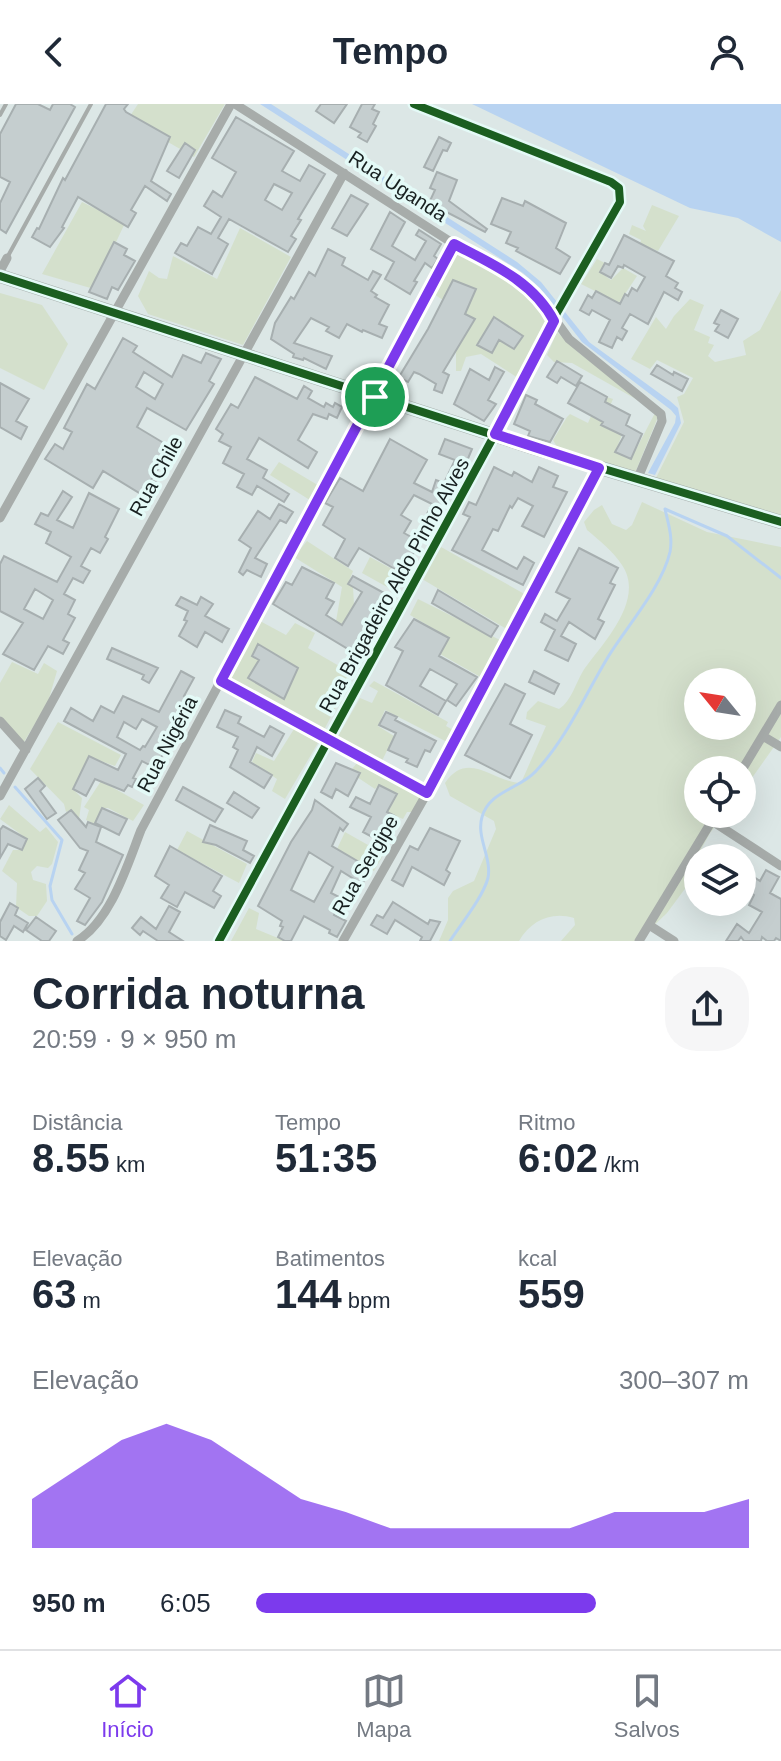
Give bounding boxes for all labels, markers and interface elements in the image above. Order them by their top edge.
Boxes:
icon: back [32,30,76,74]
icon: person [705,30,749,74]
text: Tempo [333,31,448,72]
street label: Rua Uganda [345,146,452,226]
pin [341,363,409,431]
icon: arrive [353,375,397,419]
street label: Rua Chile [125,432,187,520]
street label: Rua Brigadeiro Aldo Pinho Alves [315,454,473,716]
north arrow [684,668,756,740]
map controls [684,668,756,916]
street label: Rua Nigéria [132,691,202,796]
button: locate [684,756,756,828]
street label: Rua Sergipe [328,811,402,919]
button: layers [684,844,756,916]
button: share [665,967,749,1051]
text: Corrida noturna [32,969,364,1018]
text: 20:59 · 9 × 950 m [32,1024,237,1054]
text: Distância [32,1110,122,1135]
text: Tempo [275,1110,341,1135]
text: Ritmo [518,1110,575,1135]
text: 8.55 [32,1136,110,1180]
text: 51:35 [275,1136,377,1180]
text: 6:02 [518,1136,598,1180]
text: km [110,1152,145,1177]
text: /km [598,1152,640,1177]
text: Elevação [32,1246,123,1271]
text: Batimentos [275,1246,385,1271]
text: kcal [518,1246,557,1271]
text: 63 [32,1272,77,1316]
text: 144 [275,1272,342,1316]
text: 559 [518,1272,585,1316]
text: m [77,1288,101,1313]
text: bpm [342,1288,391,1313]
text: Elevação [32,1365,139,1395]
text: 300–307 m [619,1365,749,1395]
text: 950 m [32,1588,106,1618]
text: 6:05 [160,1588,211,1618]
tab: Início [101,1669,154,1743]
tab: Mapa [356,1669,411,1743]
tab: Salvos [614,1669,680,1743]

